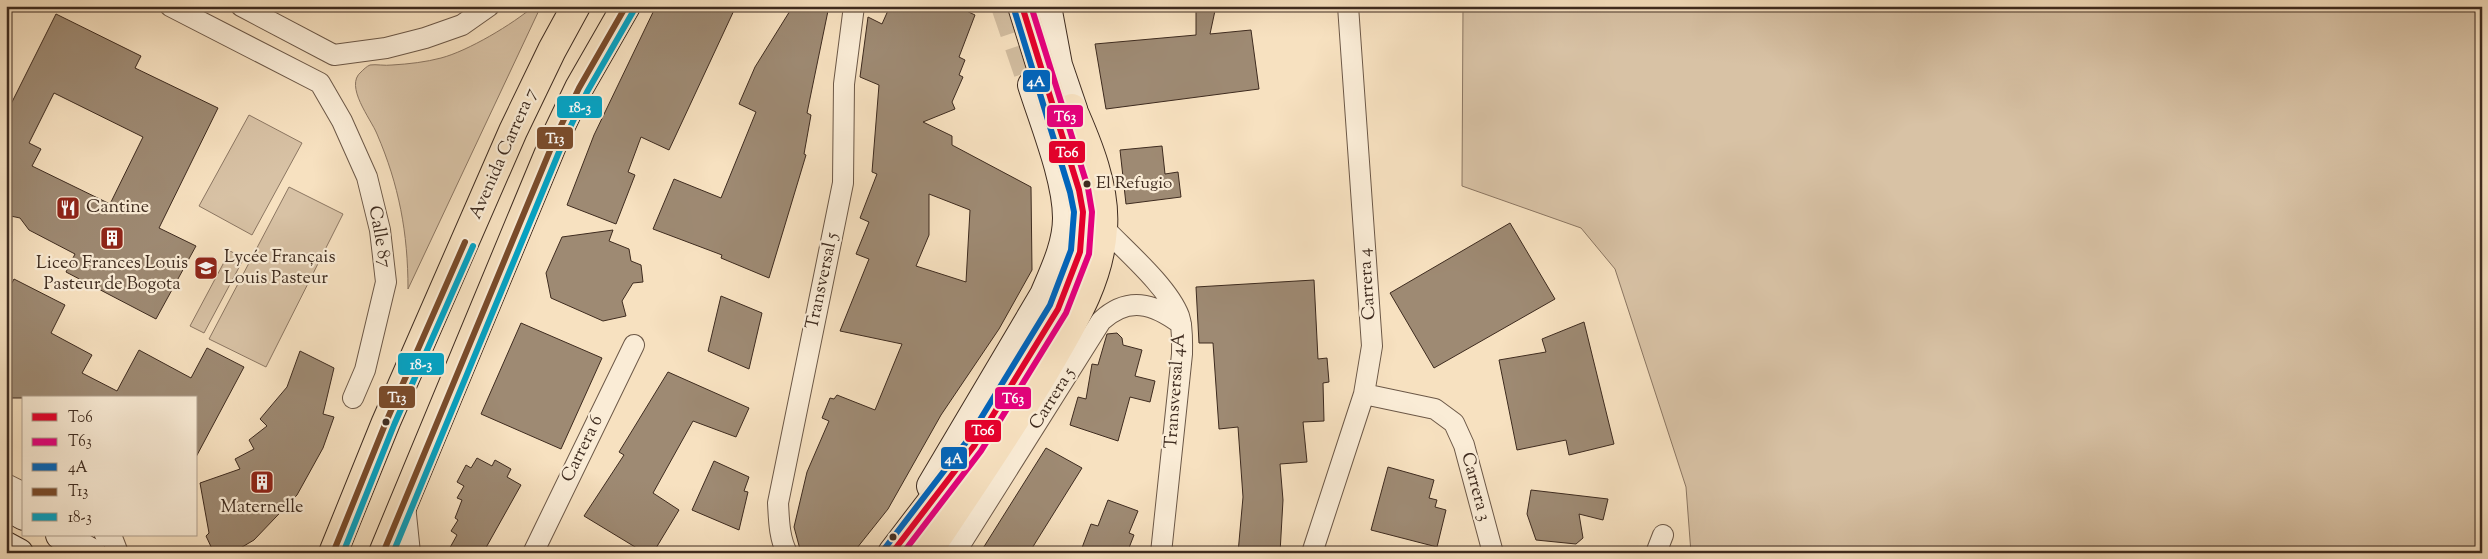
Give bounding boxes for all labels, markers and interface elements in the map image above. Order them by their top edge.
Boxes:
line badge: 4A [1022,69,1051,93]
text: 4A [1026,73,1046,93]
street label: Avenida Carrera 7 [463,84,545,224]
line badge: 18-3 [556,95,603,119]
text: 18-3 [569,99,591,119]
line badge: T63 [1046,104,1084,128]
text: T63 [1054,108,1076,128]
line badge: T13 [536,126,574,150]
text: T13 [545,130,565,150]
line badge: T06 [1048,140,1086,164]
text: T06 [1056,144,1079,164]
place label: El Refugio [1096,172,1172,196]
marker: El Refugio [1082,179,1092,189]
restaurant icon: Cantine [55,195,81,221]
place label: Cantine [86,195,149,221]
street label: Calle 87 [361,204,397,270]
building icon: Liceo Frances Louis Pasteur de Bogota [99,225,125,251]
street label: Transversal 5 [800,230,846,332]
place label: Lycée Français Louis Pasteur [224,245,336,292]
street label: Carrera 4 [1353,247,1383,321]
place label: Liceo Frances Louis Pasteur de Bogota [36,251,188,298]
school or university icon: Lycée Français Louis Pasteur [193,255,219,281]
street label: Transversal 4A [1159,332,1193,450]
line badge: 18-3 [397,352,445,376]
text: 18-3 [410,356,432,376]
street label: Carrera 5 [1024,363,1082,435]
line badge: T13 [378,385,416,409]
line badge: T63 [994,386,1032,410]
text: T13 [387,389,407,409]
text: T63 [1002,390,1024,410]
legend [22,396,198,536]
text: T06 [68,408,93,429]
street label: Carrera 6 [556,411,610,487]
unlabelled marker [381,417,391,427]
line badge: T06 [964,419,1002,443]
text: T06 [972,422,995,442]
text: T63 [68,432,92,453]
line badge: 4A [940,446,968,470]
text: 4A [944,450,964,470]
street label: Carrera 3 [1453,450,1497,524]
text: 4A [68,458,88,479]
building icon: Maternelle [249,469,275,495]
text: T13 [68,482,88,503]
place label: Maternelle [221,495,303,521]
text: 18-3 [68,508,92,529]
unlabelled marker [888,532,898,542]

